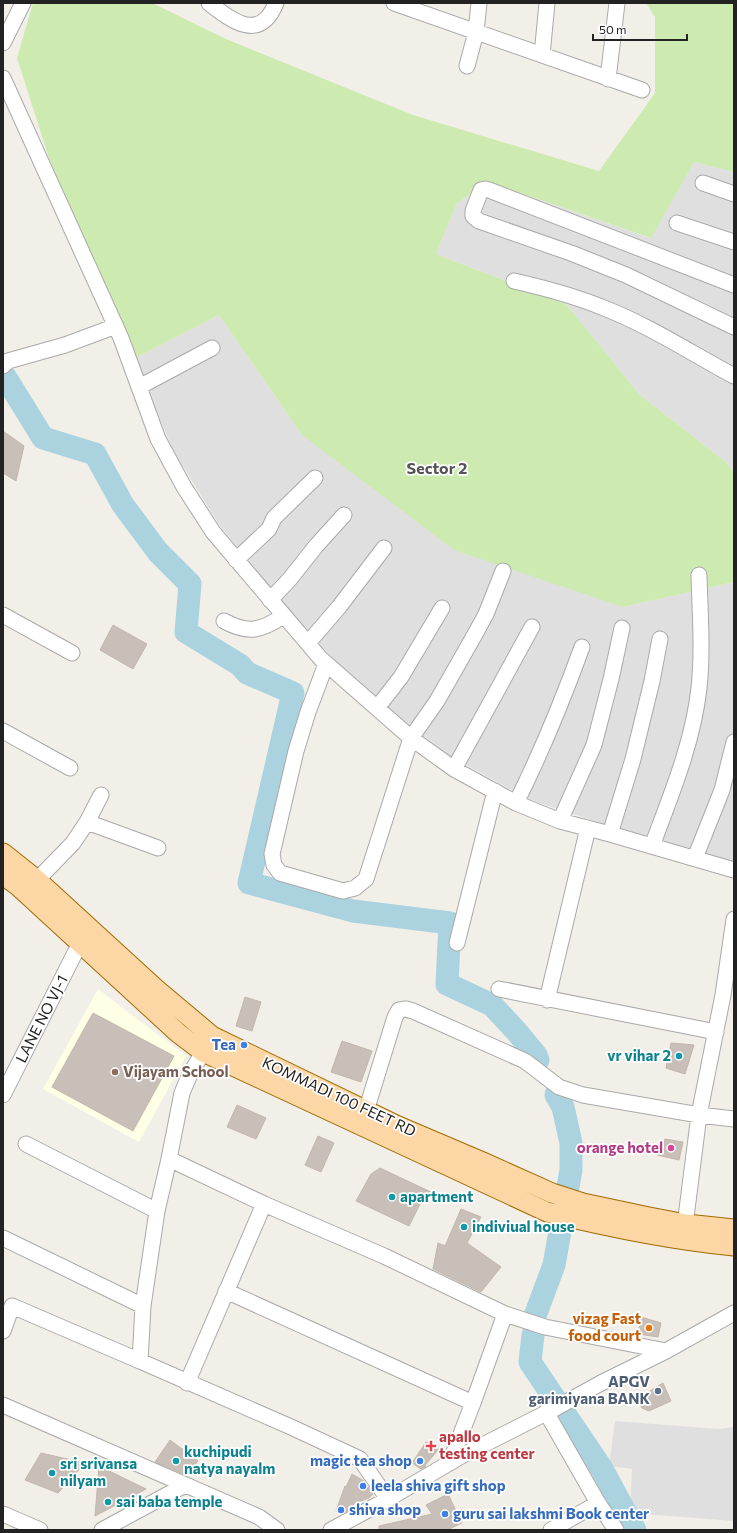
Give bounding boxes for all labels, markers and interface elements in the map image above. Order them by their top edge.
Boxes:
scale bar [593,16,687,42]
text: 50 m [599,22,627,36]
district label: Sector 2 [407,458,467,477]
street label: LANE NO VJ-1 [11,972,71,1065]
place label: Tea [212,1035,236,1053]
marker: Tea [239,1040,249,1050]
place label: vr vihar 2 [607,1046,671,1064]
marker: vr vihar 2 [674,1051,684,1061]
street label: KOMMADI 100 FEET RD [260,1053,419,1140]
place label: Vijayam School [123,1062,229,1080]
marker: Vijayam School [110,1067,120,1077]
place label: orange hotel [577,1138,663,1156]
marker: orange hotel [666,1143,676,1153]
place label: apartment [400,1187,473,1205]
marker: apartment [387,1192,397,1202]
place label: indiviual house [472,1217,575,1235]
marker: indiviual house [459,1222,469,1232]
place label: vizag Fast food court [568,1309,641,1344]
marker: vizag Fast food court [644,1323,654,1333]
place label: APGV garimiyana BANK [529,1372,651,1407]
marker: APGV garimiyana BANK [653,1386,663,1396]
place label: apallo testing center [439,1427,535,1462]
marker: apallo testing center [426,1441,436,1451]
place label: kuchipudi natya nayalm [184,1442,275,1477]
place label: magic tea shop [310,1451,412,1469]
place label: sri srivansa nilyam [60,1454,137,1489]
marker: kuchipudi natya nayalm [171,1456,181,1466]
marker: magic tea shop [415,1456,425,1466]
marker: sri srivansa nilyam [47,1468,57,1478]
place label: leela shiva gift shop [371,1476,506,1494]
marker: leela shiva gift shop [358,1481,368,1491]
place label: sai baba temple [116,1492,223,1510]
marker: sai baba temple [103,1497,113,1507]
place label: shiva shop [349,1500,421,1518]
place label: guru sai lakshmi Book center [453,1504,649,1522]
marker: shiva shop [336,1505,346,1515]
marker: guru sai lakshmi Book center [440,1509,450,1519]

